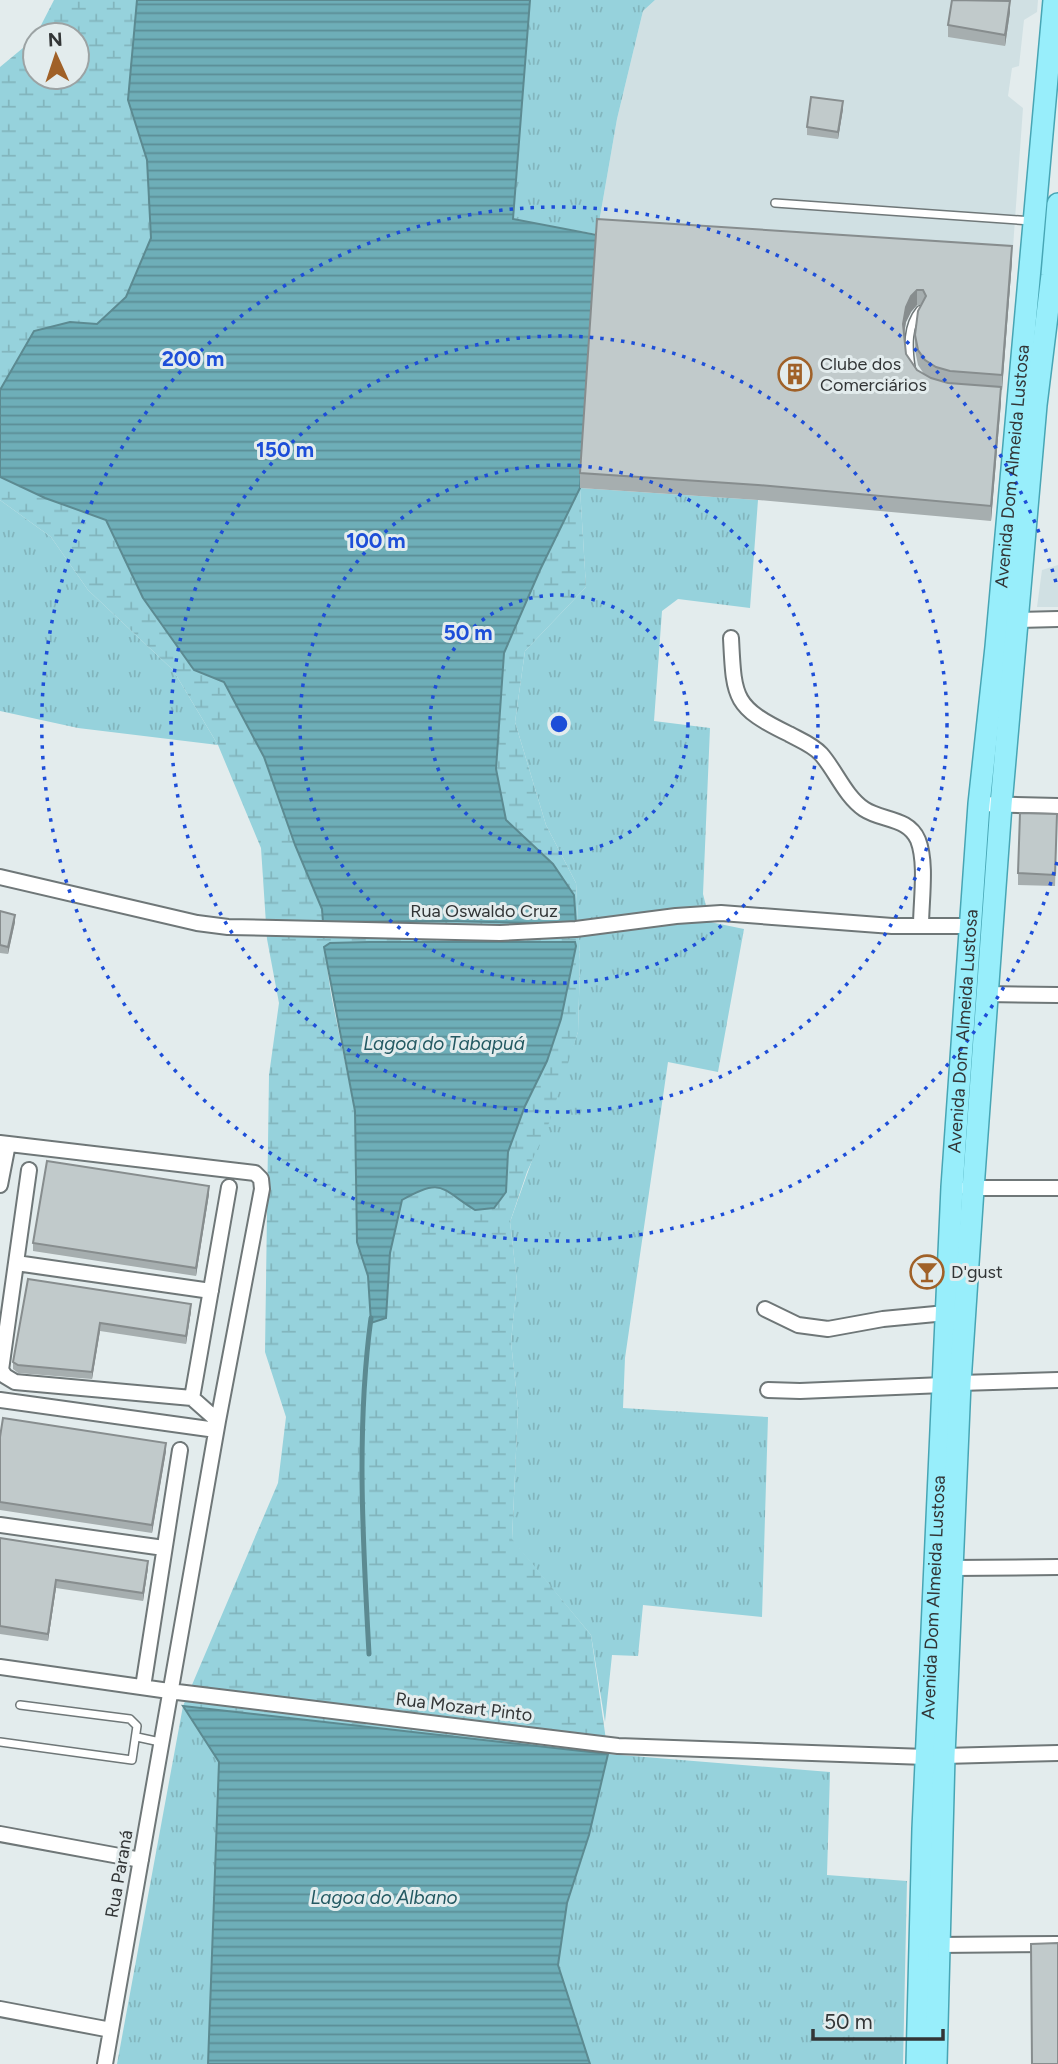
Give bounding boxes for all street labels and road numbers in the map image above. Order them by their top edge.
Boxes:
street label: Avenida Dom Almeida Lustosa [990,344,1034,589]
street label: Rua Oswaldo Cruz [410,900,558,922]
street label: Avenida Dom Almeida Lustosa [943,908,983,1154]
street label: Avenida Dom Almeida Lustosa [917,1475,950,1720]
street label: Rua Mozart Pinto [394,1688,534,1726]
street label: Rua Paraná [100,1828,138,1920]

